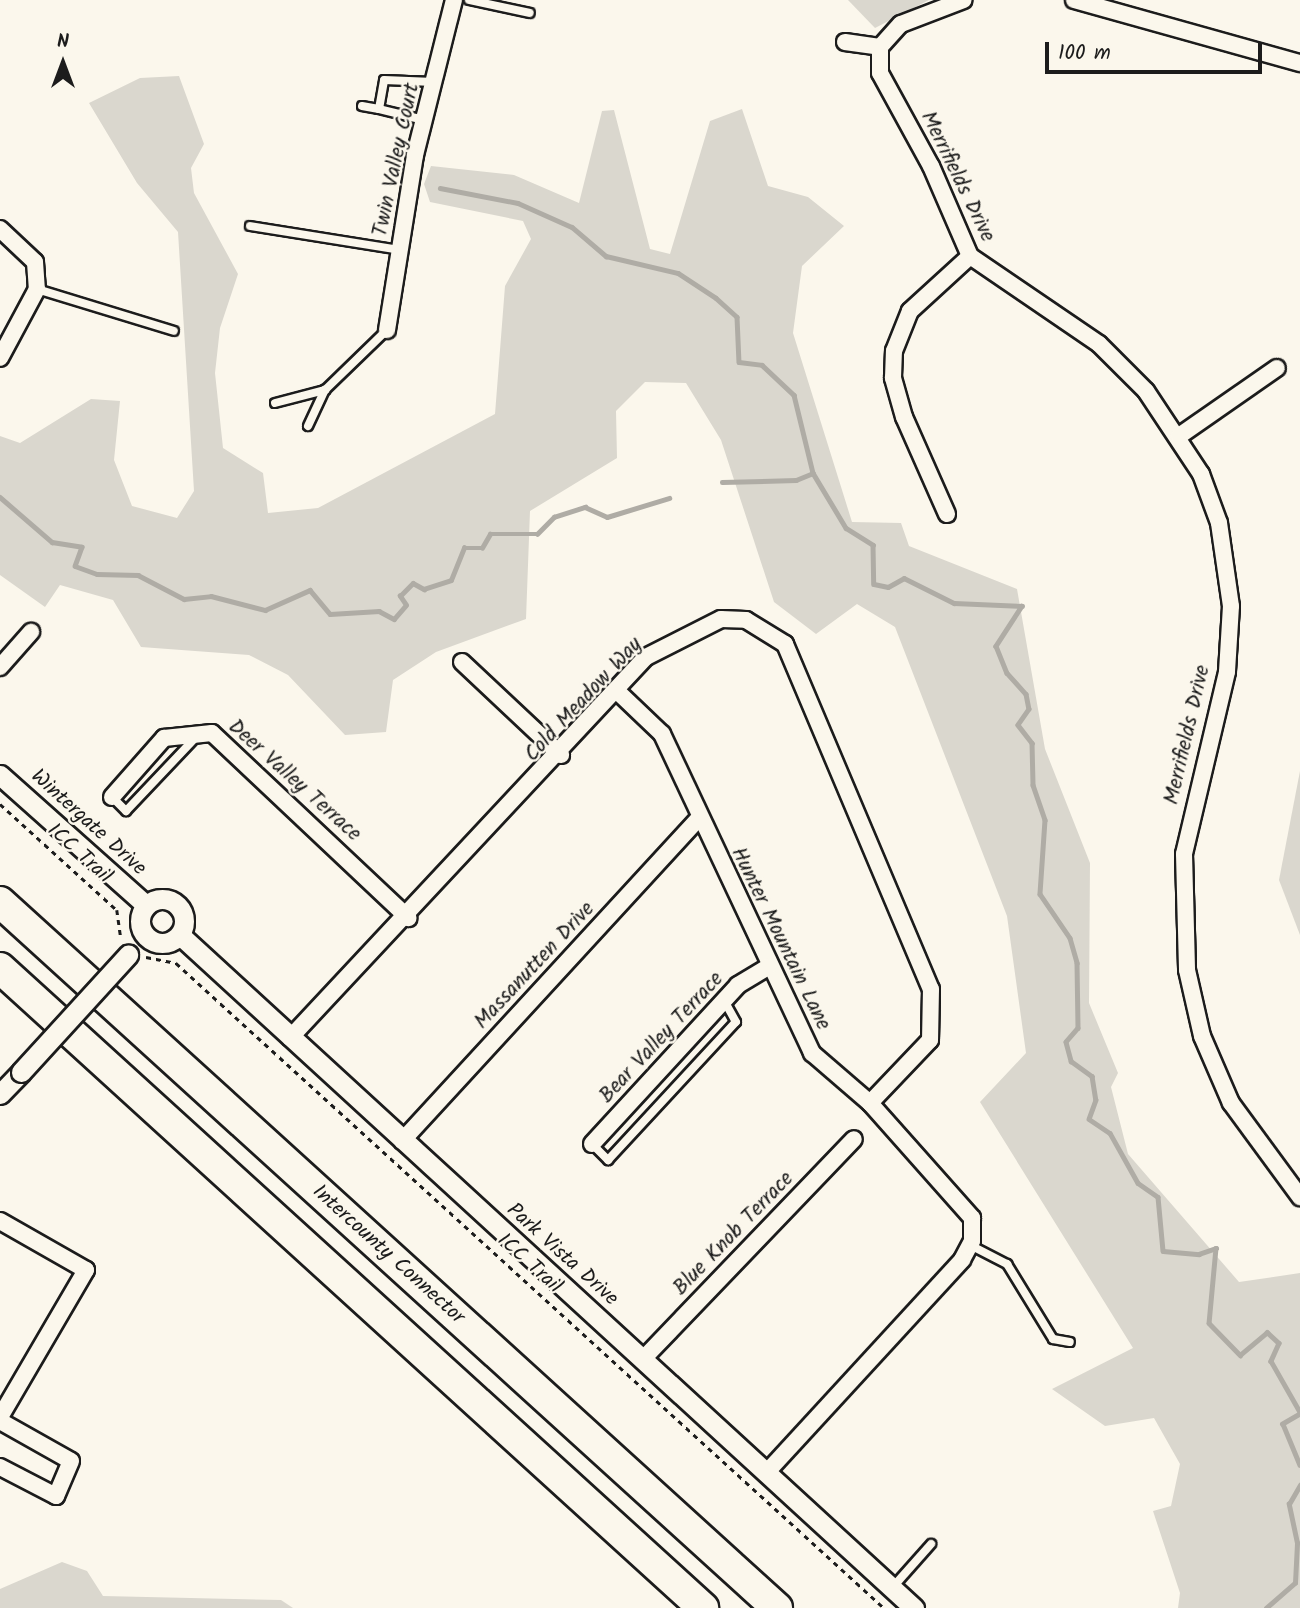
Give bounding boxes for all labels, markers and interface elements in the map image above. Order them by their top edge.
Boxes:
text: N [57,27,69,57]
north arrow [28,28,98,98]
scale bar [1048,28,1265,72]
text: 100 m [1058,37,1111,70]
street label: Twin Valley Court [368,81,426,239]
street label: Merrifields Drive [914,108,1000,246]
street label: Cold Meadow Way [520,633,648,767]
street label: Merrifields Drive [1160,663,1216,807]
street label: Deer Valley Terrace [222,715,366,847]
street label: Wintergate Drive [25,765,151,881]
street label: ICC Trail [41,818,117,890]
street label: Hunter Mountain Lane [725,843,835,1035]
street label: Massanutten Drive [470,897,600,1035]
street label: Bear Valley Terrace [595,967,729,1109]
street label: Blue Knob Terrace [669,1167,799,1301]
street label: Intercounty Connector [307,1180,469,1330]
street label: Park Vista Drive [501,1198,623,1312]
street label: ICC Trail [491,1228,567,1300]

